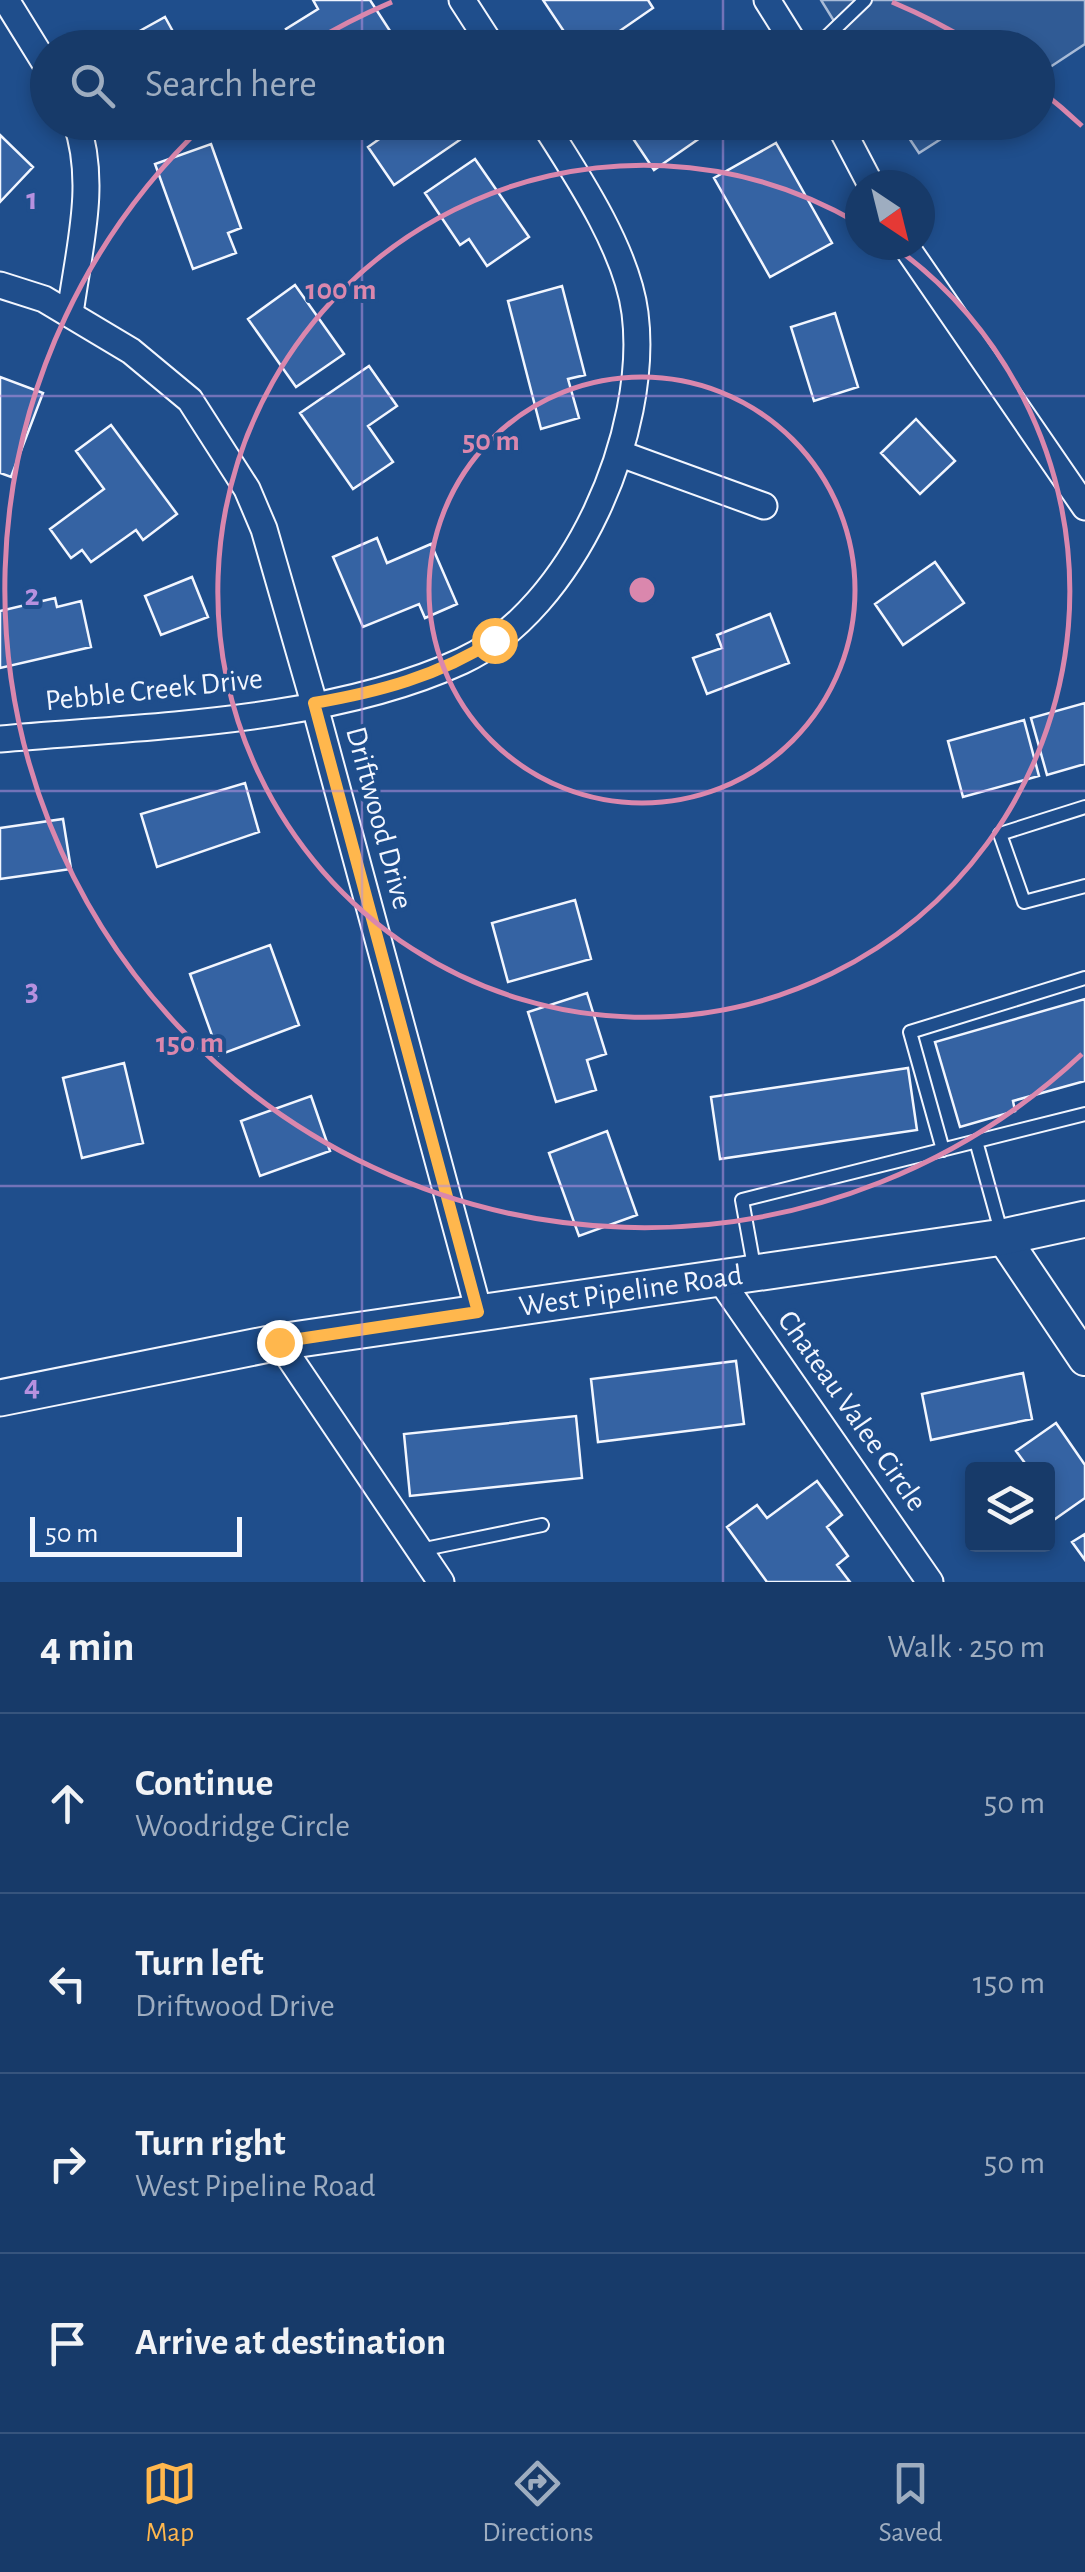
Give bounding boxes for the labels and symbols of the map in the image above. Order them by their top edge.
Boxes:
north arrow [845,170,935,260]
text: 1 [26,183,38,215]
text: 100 m [306,275,376,305]
text: 50 m [462,426,520,456]
centre of rings [624,572,660,608]
text: 2 [24,579,40,611]
route start [472,618,518,664]
street label: Pebble Creek Drive [44,664,264,716]
street label: Driftwood Drive [340,724,418,912]
text: 3 [25,974,39,1006]
text: 150 m [156,1028,224,1058]
street label: West Pipeline Road [517,1260,745,1322]
street label: Chateau Valee Circle [772,1305,932,1517]
route end [257,1320,303,1366]
text: 4 [24,1370,40,1402]
scale bar [30,1512,242,1556]

